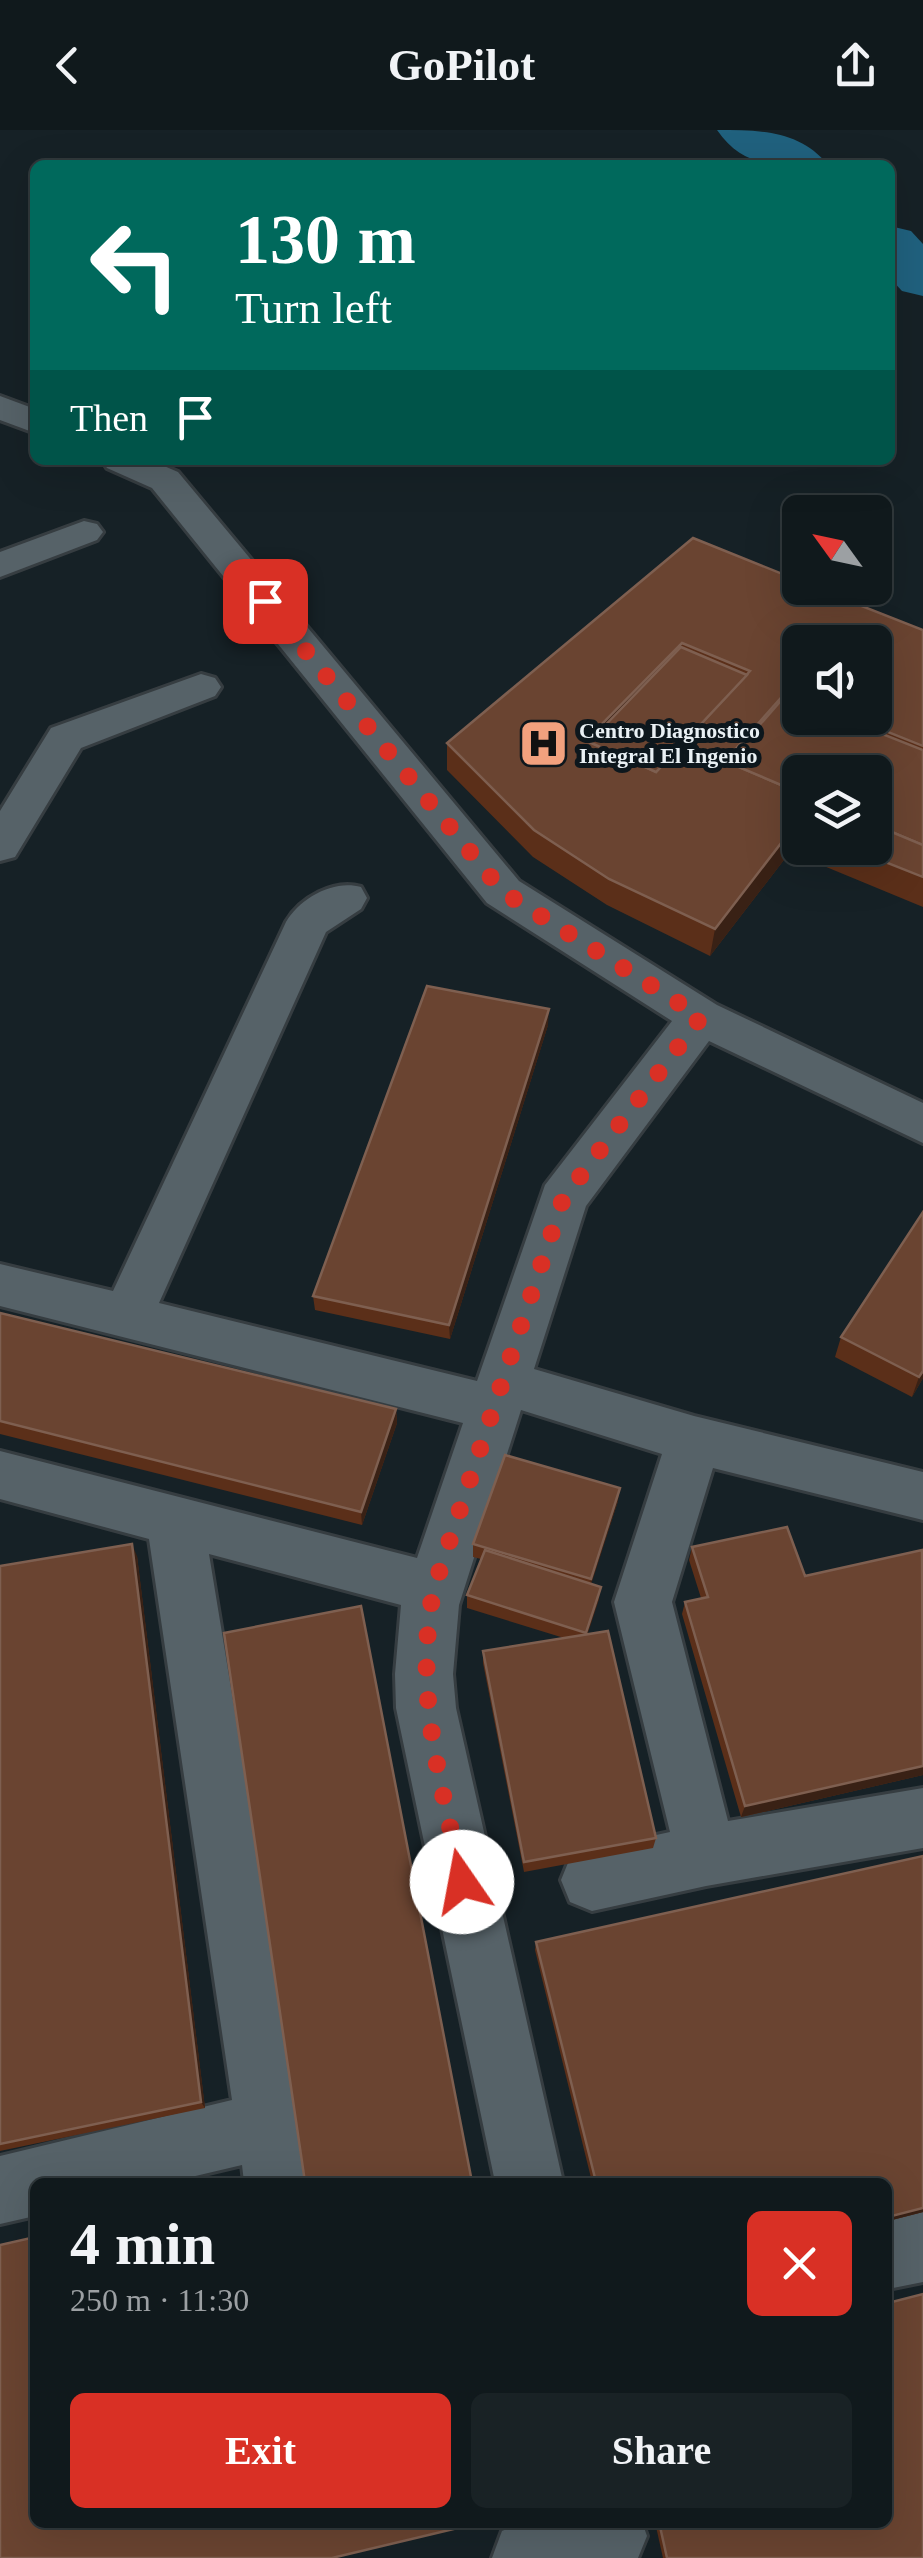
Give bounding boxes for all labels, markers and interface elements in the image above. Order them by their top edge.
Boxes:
icon: back [40,38,95,93]
icon: share [828,38,883,93]
text: GoPilot [388,40,535,90]
icon: left [70,200,200,330]
text: 130 m [235,201,416,278]
text: Turn left [235,283,392,333]
icon: arrive [168,390,223,445]
text: Then [70,397,148,439]
north arrow [782,495,892,605]
map controls [782,495,892,865]
pin [223,559,308,644]
icon: arrive [238,574,293,629]
button: sound [782,625,892,735]
hospital icon: Centro Diagnostico Integral El Ingenio [518,717,570,769]
place label: Centro Diagnostico Integral El Ingenio [579,718,760,768]
button: layers [782,755,892,865]
position arrow [410,1830,514,1934]
text: 4 min [70,2211,215,2277]
button: close [747,2211,852,2316]
text: 250 m · 11:30 [70,2282,249,2318]
button: Exit [70,2393,451,2508]
button: Share [471,2393,852,2508]

